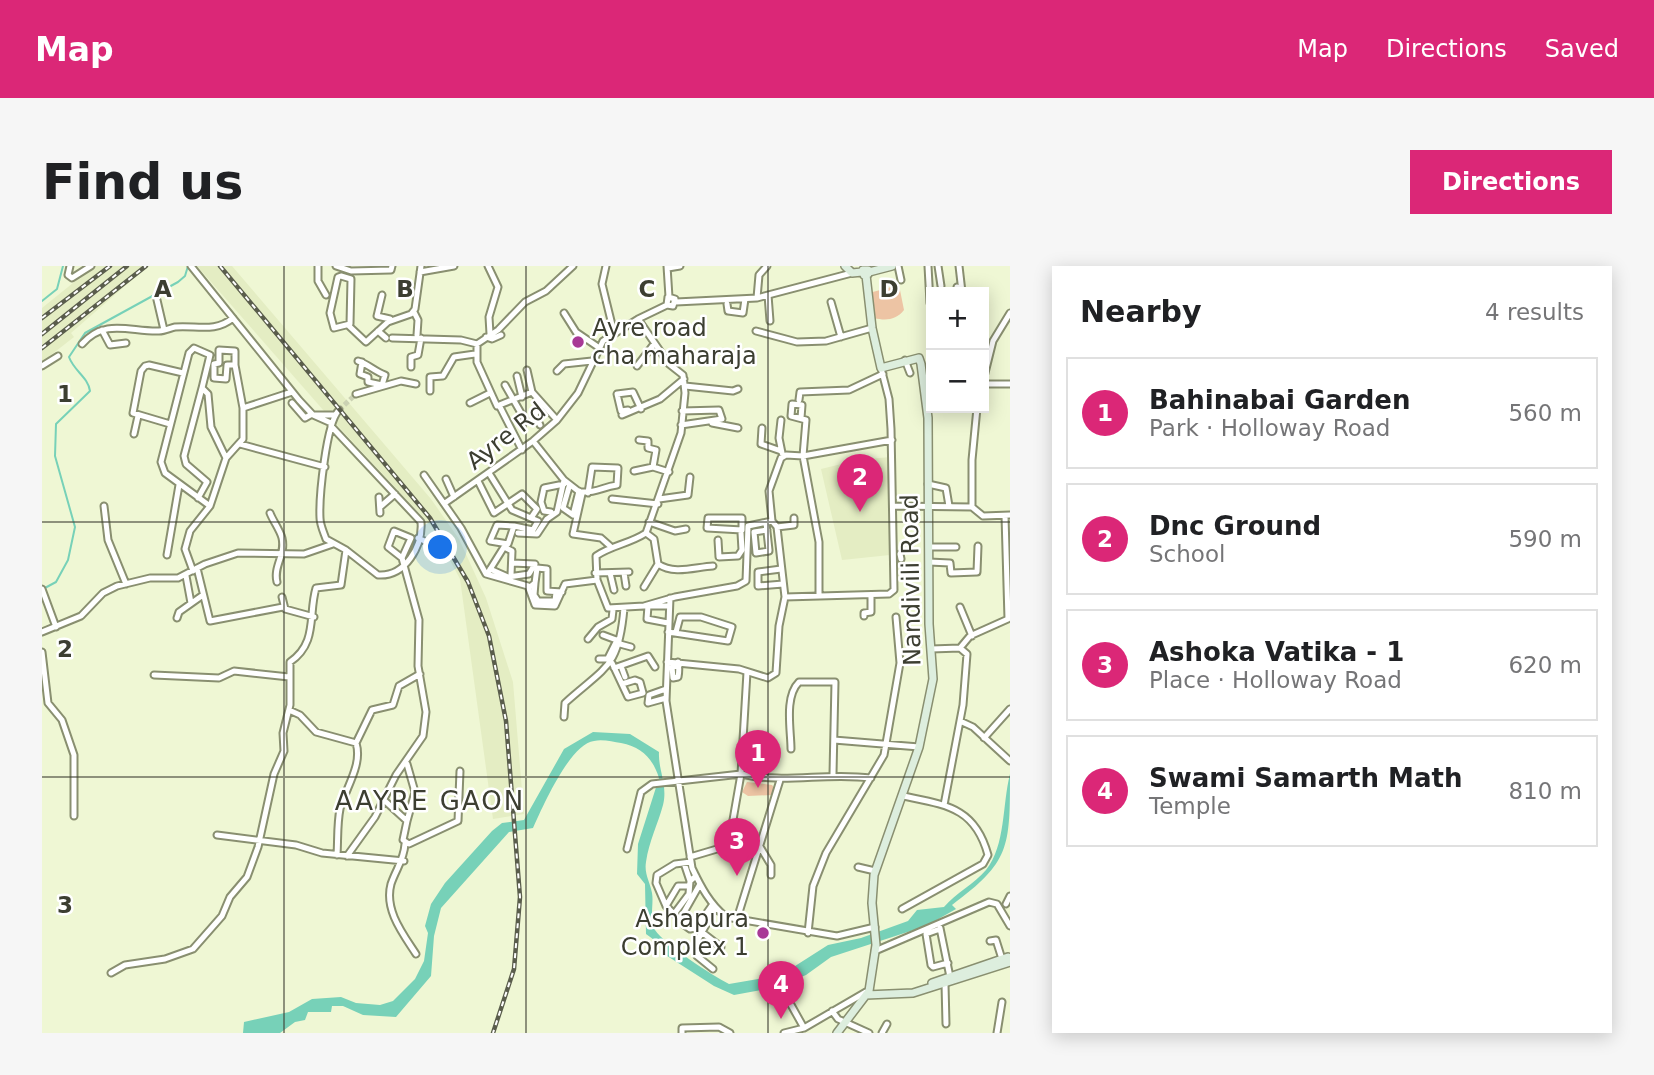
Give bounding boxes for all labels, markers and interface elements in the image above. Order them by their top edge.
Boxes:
text: Map [35,30,114,69]
text: Map [1297,35,1348,63]
text: Directions [1386,35,1507,63]
text: Saved [1545,35,1619,63]
button: Directions [1410,150,1612,214]
text: Find us [42,154,243,211]
text: A [154,276,172,302]
text: B [396,276,414,302]
text: C [639,276,655,302]
text: D [879,276,899,302]
map controls [926,287,989,413]
button: + [926,287,989,350]
text: Nearby [1080,294,1202,329]
text: 4 results [1485,299,1584,325]
place label: Ayre road cha maharaja [592,314,757,370]
marker: Ayre road cha maharaja [570,334,586,350]
button: − [926,350,989,413]
text: 1 [57,381,73,407]
text: Bahinabai Garden [1149,385,1410,415]
street label: Ayre Rd [461,396,551,476]
text: 1 [1097,400,1113,426]
text: 560 m [1508,400,1582,426]
text: Park · Holloway Road [1149,415,1390,441]
pin: 2 [837,454,883,512]
street label: Nandivili Road [896,494,926,666]
text: Dnc Ground [1149,511,1321,541]
text: 2 [1097,526,1113,552]
text: 590 m [1508,526,1582,552]
your location [423,530,457,564]
text: School [1149,541,1225,567]
text: 2 [57,636,73,662]
text: Ashoka Vatika - 1 [1149,637,1404,667]
text: 3 [1097,652,1113,678]
text: 620 m [1508,652,1582,678]
text: Place · Holloway Road [1149,667,1402,693]
pin: 1 [735,730,781,788]
text: Swami Samarth Math [1149,763,1462,793]
text: 4 [1097,778,1113,804]
text: 810 m [1508,778,1582,804]
district label: AAYRE GAON [335,786,525,816]
text: Temple [1149,793,1231,819]
pin: 3 [714,818,760,876]
text: 3 [57,892,73,918]
place label: Ashapura Complex 1 [621,905,749,961]
marker: Ashapura Complex 1 [755,925,771,941]
pin: 4 [758,961,804,1019]

